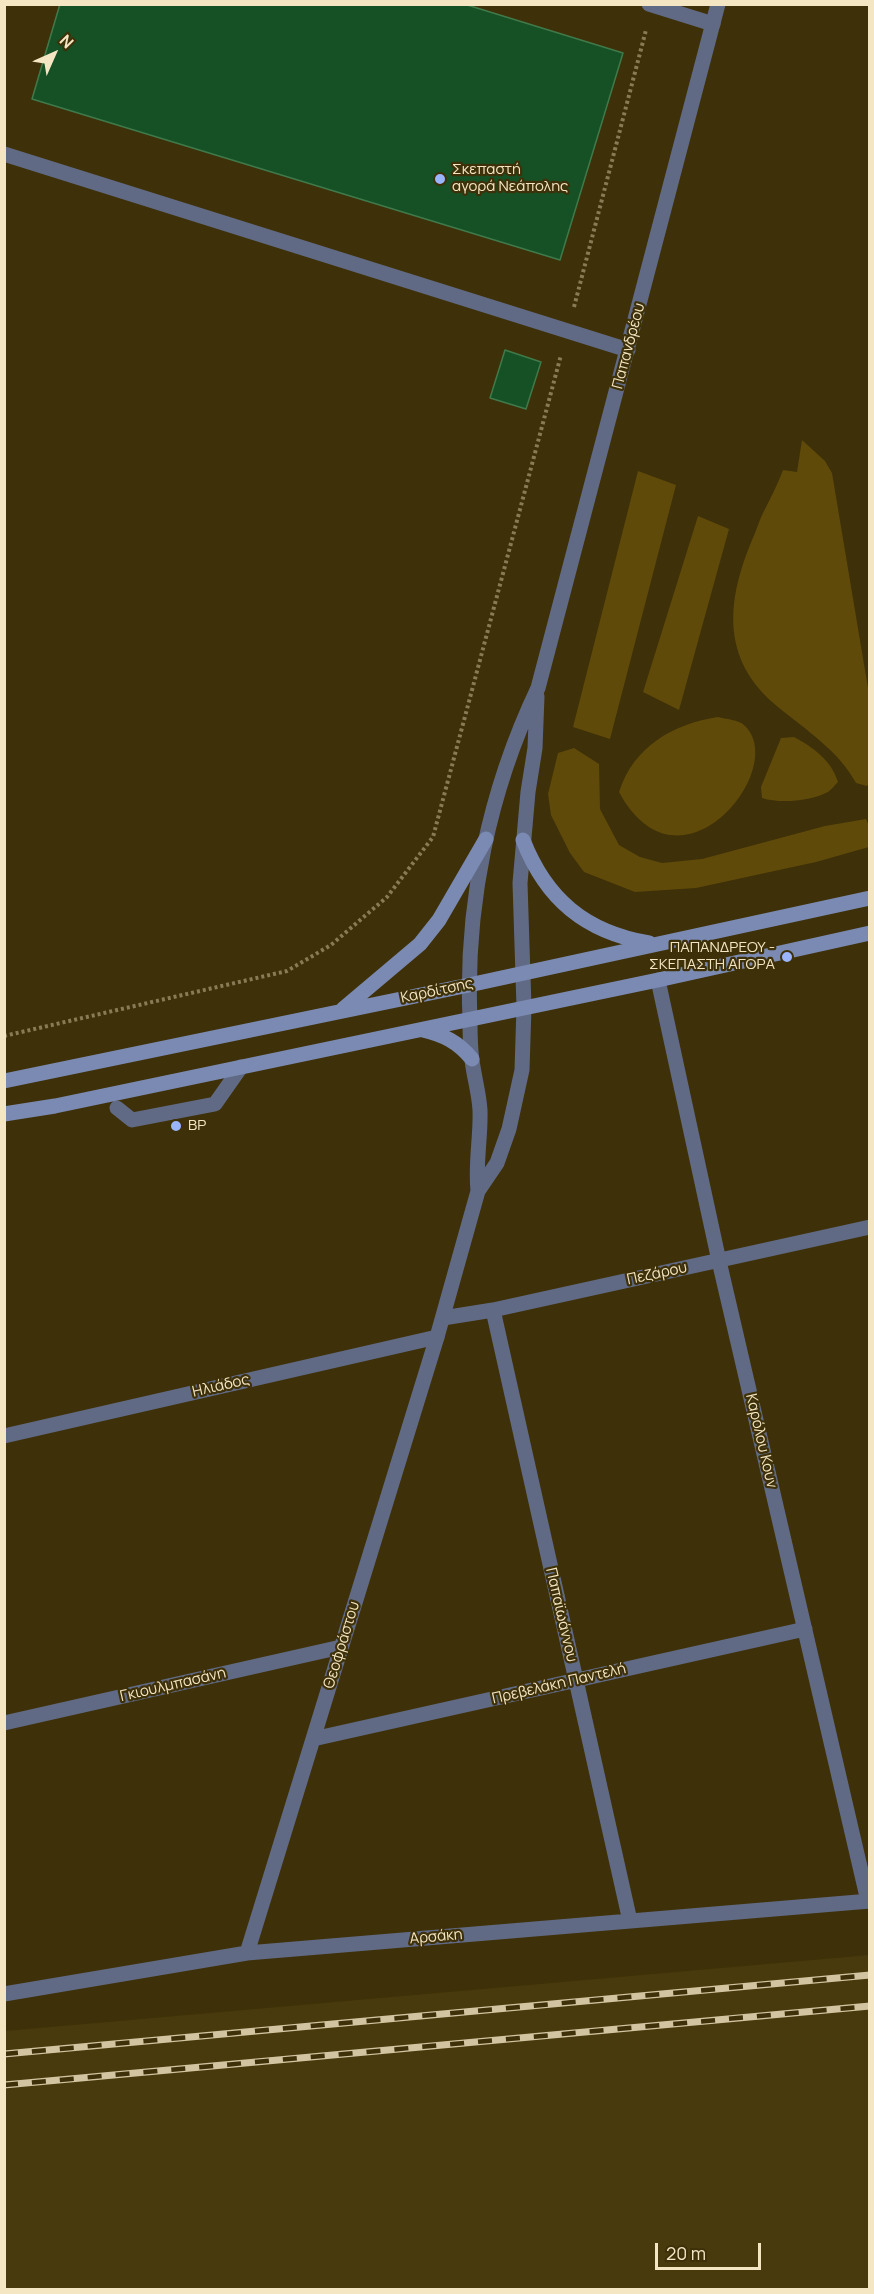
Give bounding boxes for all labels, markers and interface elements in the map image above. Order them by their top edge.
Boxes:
north arrow [24,24,84,84]
text: N [55,29,79,53]
place label: Σκεπαστή αγορά Νεάπολης [452,161,568,196]
marker: Σκεπαστή αγορά Νεάπολης [433,172,447,186]
street label: Παπανδρέου [609,301,649,391]
place label: ΠΑΠΑΝΔΡΕΟΥ - ΣΚΕΠΑΣΤΗ ΑΓΟΡΑ [649,939,775,974]
marker: ΠΑΠΑΝΔΡΕΟΥ - ΣΚΕΠΑΣΤΗ ΑΓΟΡΑ [780,950,794,964]
street label: Καρδίτσης [399,975,475,1007]
place label: BP [188,1117,206,1135]
marker: BP [169,1119,183,1133]
street label: Πεζάρου [625,1259,689,1289]
street label: Ηλιάδος [191,1371,251,1401]
street label: Καρόλου Κουν [741,1392,781,1490]
street label: Παπαϊωάννου [541,1566,581,1664]
street label: Θεοφράστου [320,1599,364,1691]
street label: Πρεβελάκη Παντελή [490,1660,628,1708]
street label: Γκιουλμπασάνη [118,1664,228,1706]
street label: Αρσάκη [409,1926,463,1948]
scale bar [658,2231,764,2269]
text: 20 m [666,2241,706,2265]

